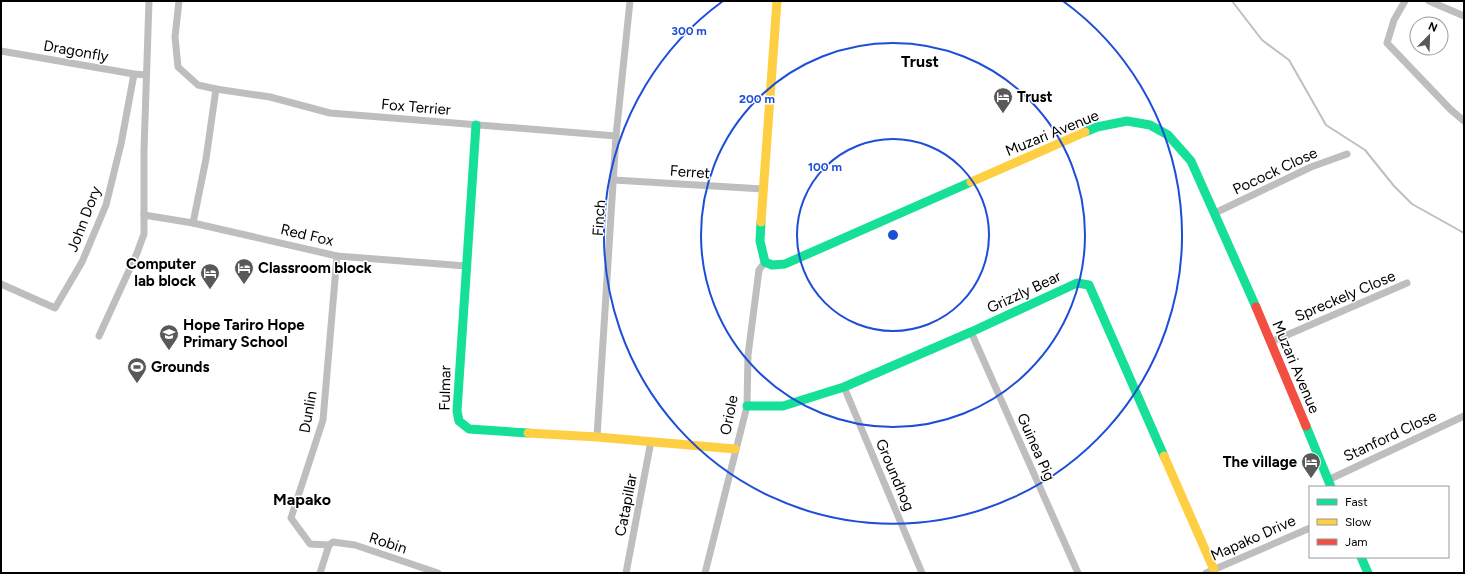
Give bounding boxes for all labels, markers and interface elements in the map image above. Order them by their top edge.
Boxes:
north arrow [1409,16,1449,56]
text: N [1426,20,1439,35]
text: 300 m [671,24,707,38]
street label: Dragonfly [42,36,110,66]
district label: Trust [901,52,939,71]
hotel icon: Trust [992,86,1014,114]
place label: Trust [1017,88,1052,106]
text: 200 m [739,92,775,106]
street label: Fox Terrier [380,95,452,119]
street label: Muzari Avenue [1003,106,1101,160]
street label: Pocock Close [1230,144,1320,198]
text: 100 m [808,160,842,174]
street label: Ferret [669,162,711,182]
street label: John Dory [63,184,105,254]
street label: Finch [589,199,609,237]
street label: Red Fox [279,220,335,250]
centre of rings [886,228,900,242]
place label: Computer lab block [126,255,196,290]
hotel icon: Classroom block [233,257,255,285]
place label: Classroom block [258,259,372,277]
hotel icon: Computer lab block [199,262,221,290]
street label: Grizzly Bear [984,267,1064,317]
street label: Spreckely Close [1292,267,1398,325]
place label: Hope Tariro Hope Primary School [183,316,305,351]
street label: Muzari Avenue [1268,318,1324,416]
school or university icon: Hope Tariro Hope Primary School [158,323,180,351]
sports icon: Grounds [126,356,148,384]
place label: Grounds [151,358,210,376]
street label: Fulmar [436,365,454,411]
street label: Dunlin [295,390,321,434]
street label: Oriole [716,393,742,437]
street label: Stanford Close [1341,407,1439,465]
street label: Guinea Pig [1013,410,1059,484]
street label: Groundhog [872,436,918,514]
hotel icon: The village [1300,451,1322,479]
place label: The village [1223,453,1298,471]
street label: Catapillar [611,472,641,538]
legend [1309,486,1449,558]
district label: Mapako [273,490,331,509]
text: Fast [1345,495,1368,509]
street label: Mapako Drive [1208,511,1298,565]
text: Slow [1345,515,1372,529]
street label: Robin [367,528,409,558]
text: Jam [1345,535,1368,549]

